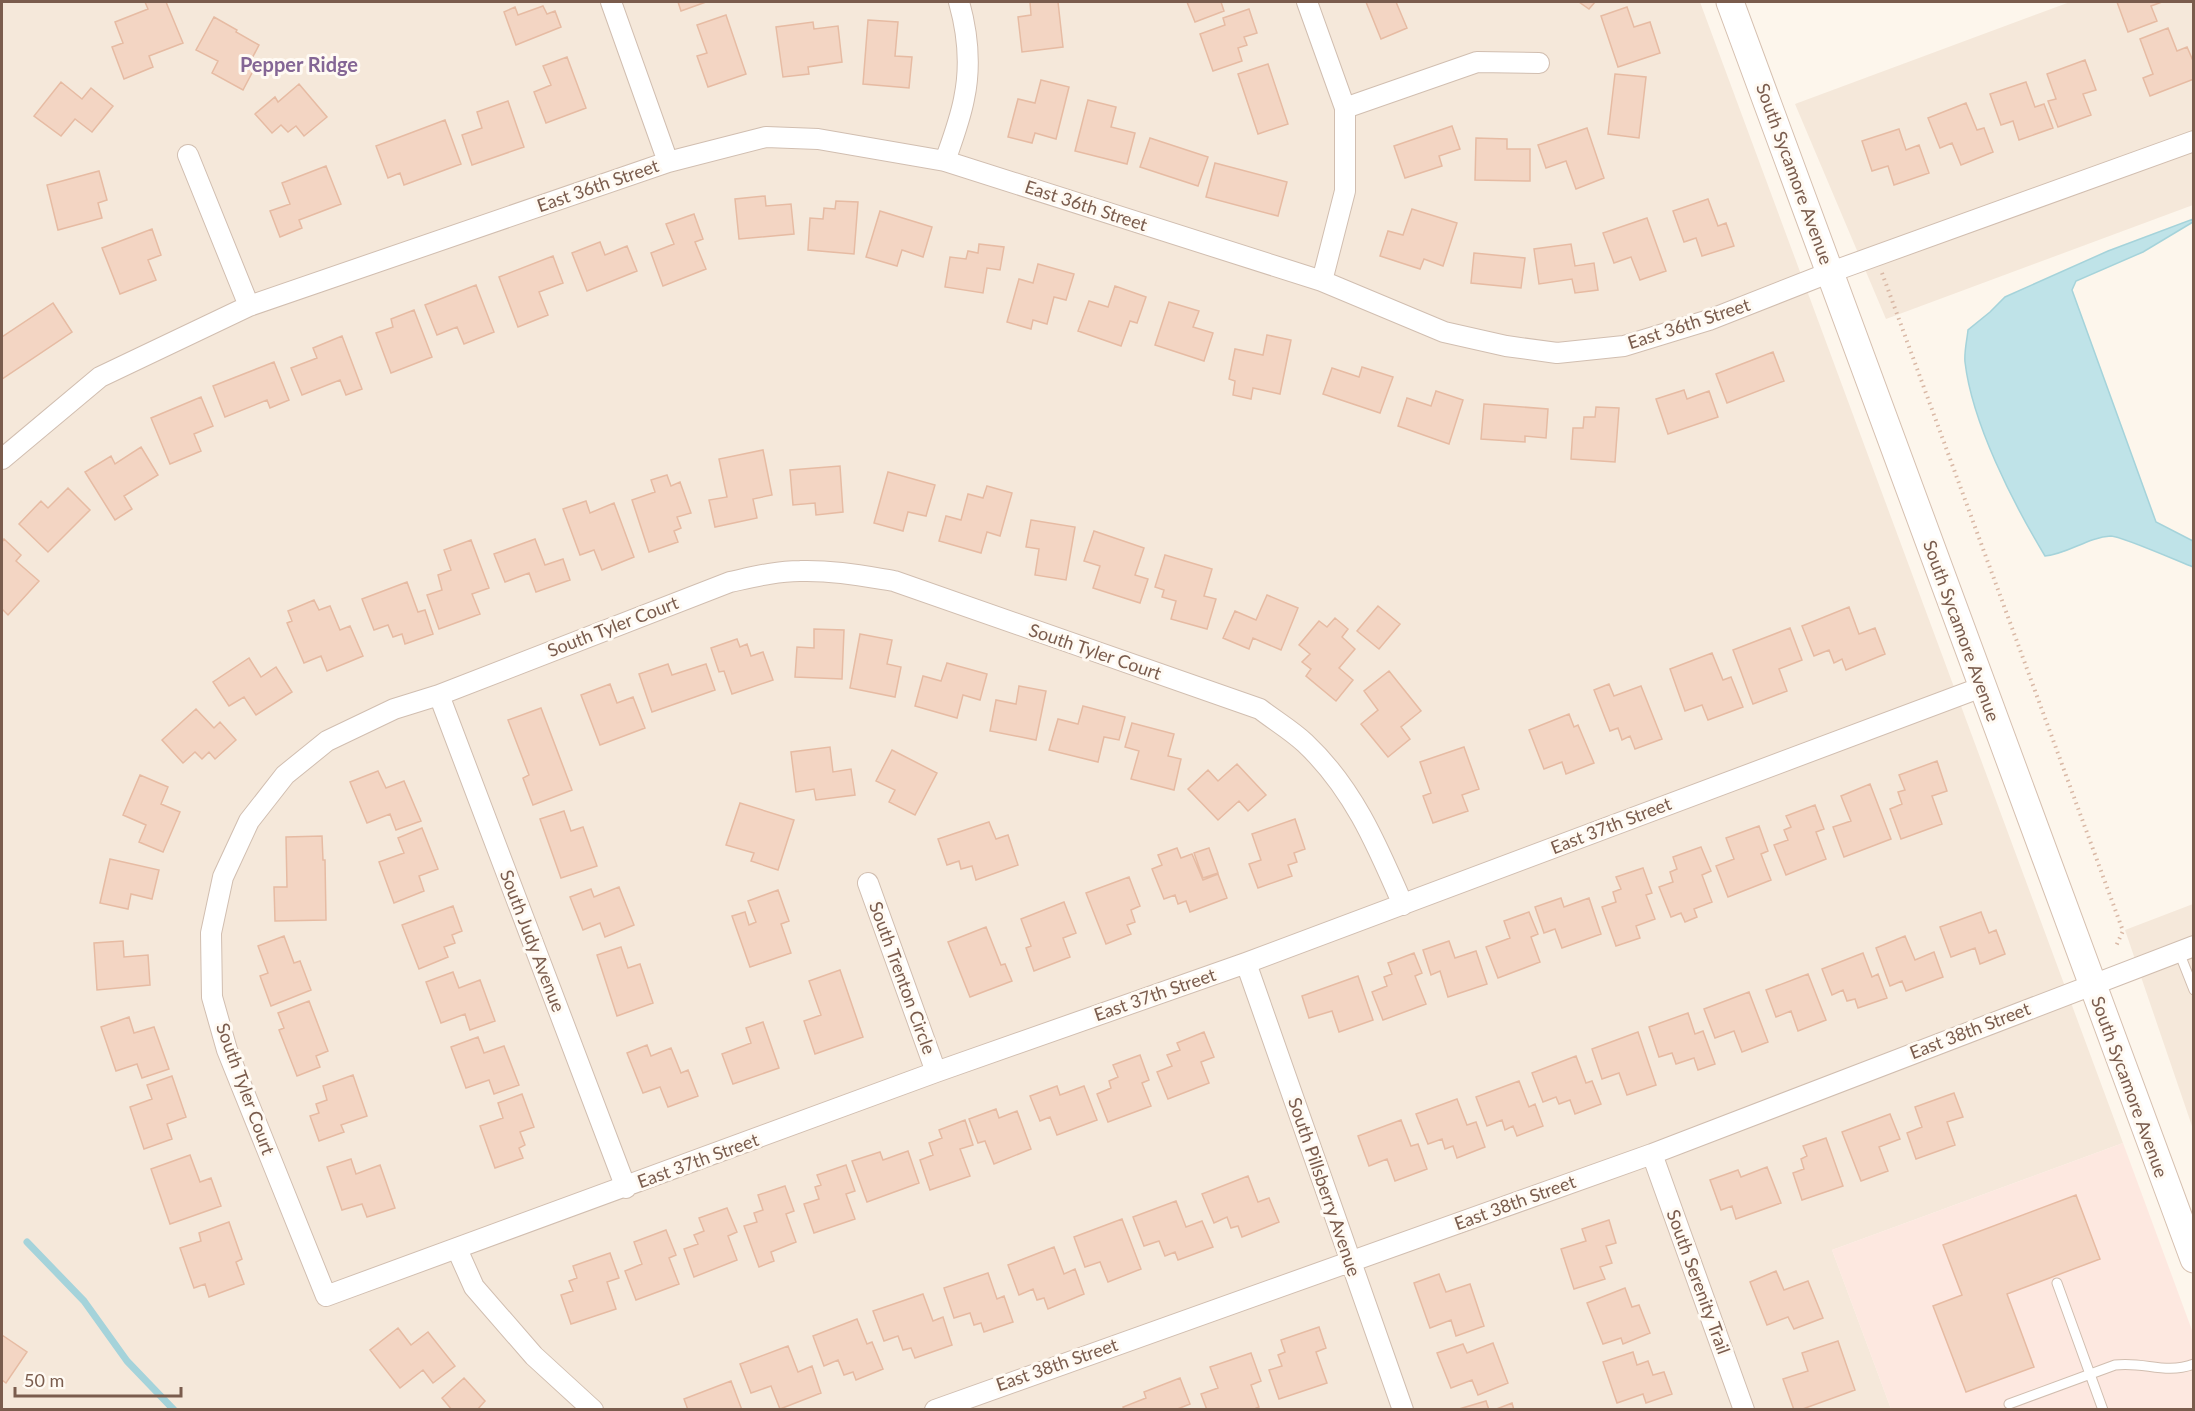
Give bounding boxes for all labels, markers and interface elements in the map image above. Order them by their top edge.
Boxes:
district label: Pepper Ridge [240,52,358,76]
street label: South Sycamore Avenue [1752,80,1838,267]
street label: East 36th Street [534,154,662,216]
street label: East 36th Street [1022,175,1151,235]
street label: East 36th Street [1625,293,1753,353]
street label: South Sycamore Avenue [1919,537,2005,724]
street label: South Tyler Court [544,591,682,661]
street label: South Tyler Court [1026,618,1165,684]
street label: East 37th Street [1547,792,1675,858]
street label: South Judy Avenue [496,866,570,1015]
street label: South Trenton Circle [865,898,941,1057]
street label: East 37th Street [1091,963,1219,1025]
street label: South Sycamore Avenue [2087,993,2173,1180]
street label: East 38th Street [1906,997,2034,1063]
street label: South Tyler Court [212,1020,280,1158]
street label: South Pillsberry Avenue [1284,1094,1366,1279]
street label: East 37th Street [634,1128,762,1192]
street label: East 38th Street [1451,1170,1579,1234]
street label: South Serenity Trail [1663,1206,1735,1357]
street label: East 38th Street [993,1333,1121,1395]
scale bar [15,1360,182,1398]
text: 50 m [24,1369,64,1391]

